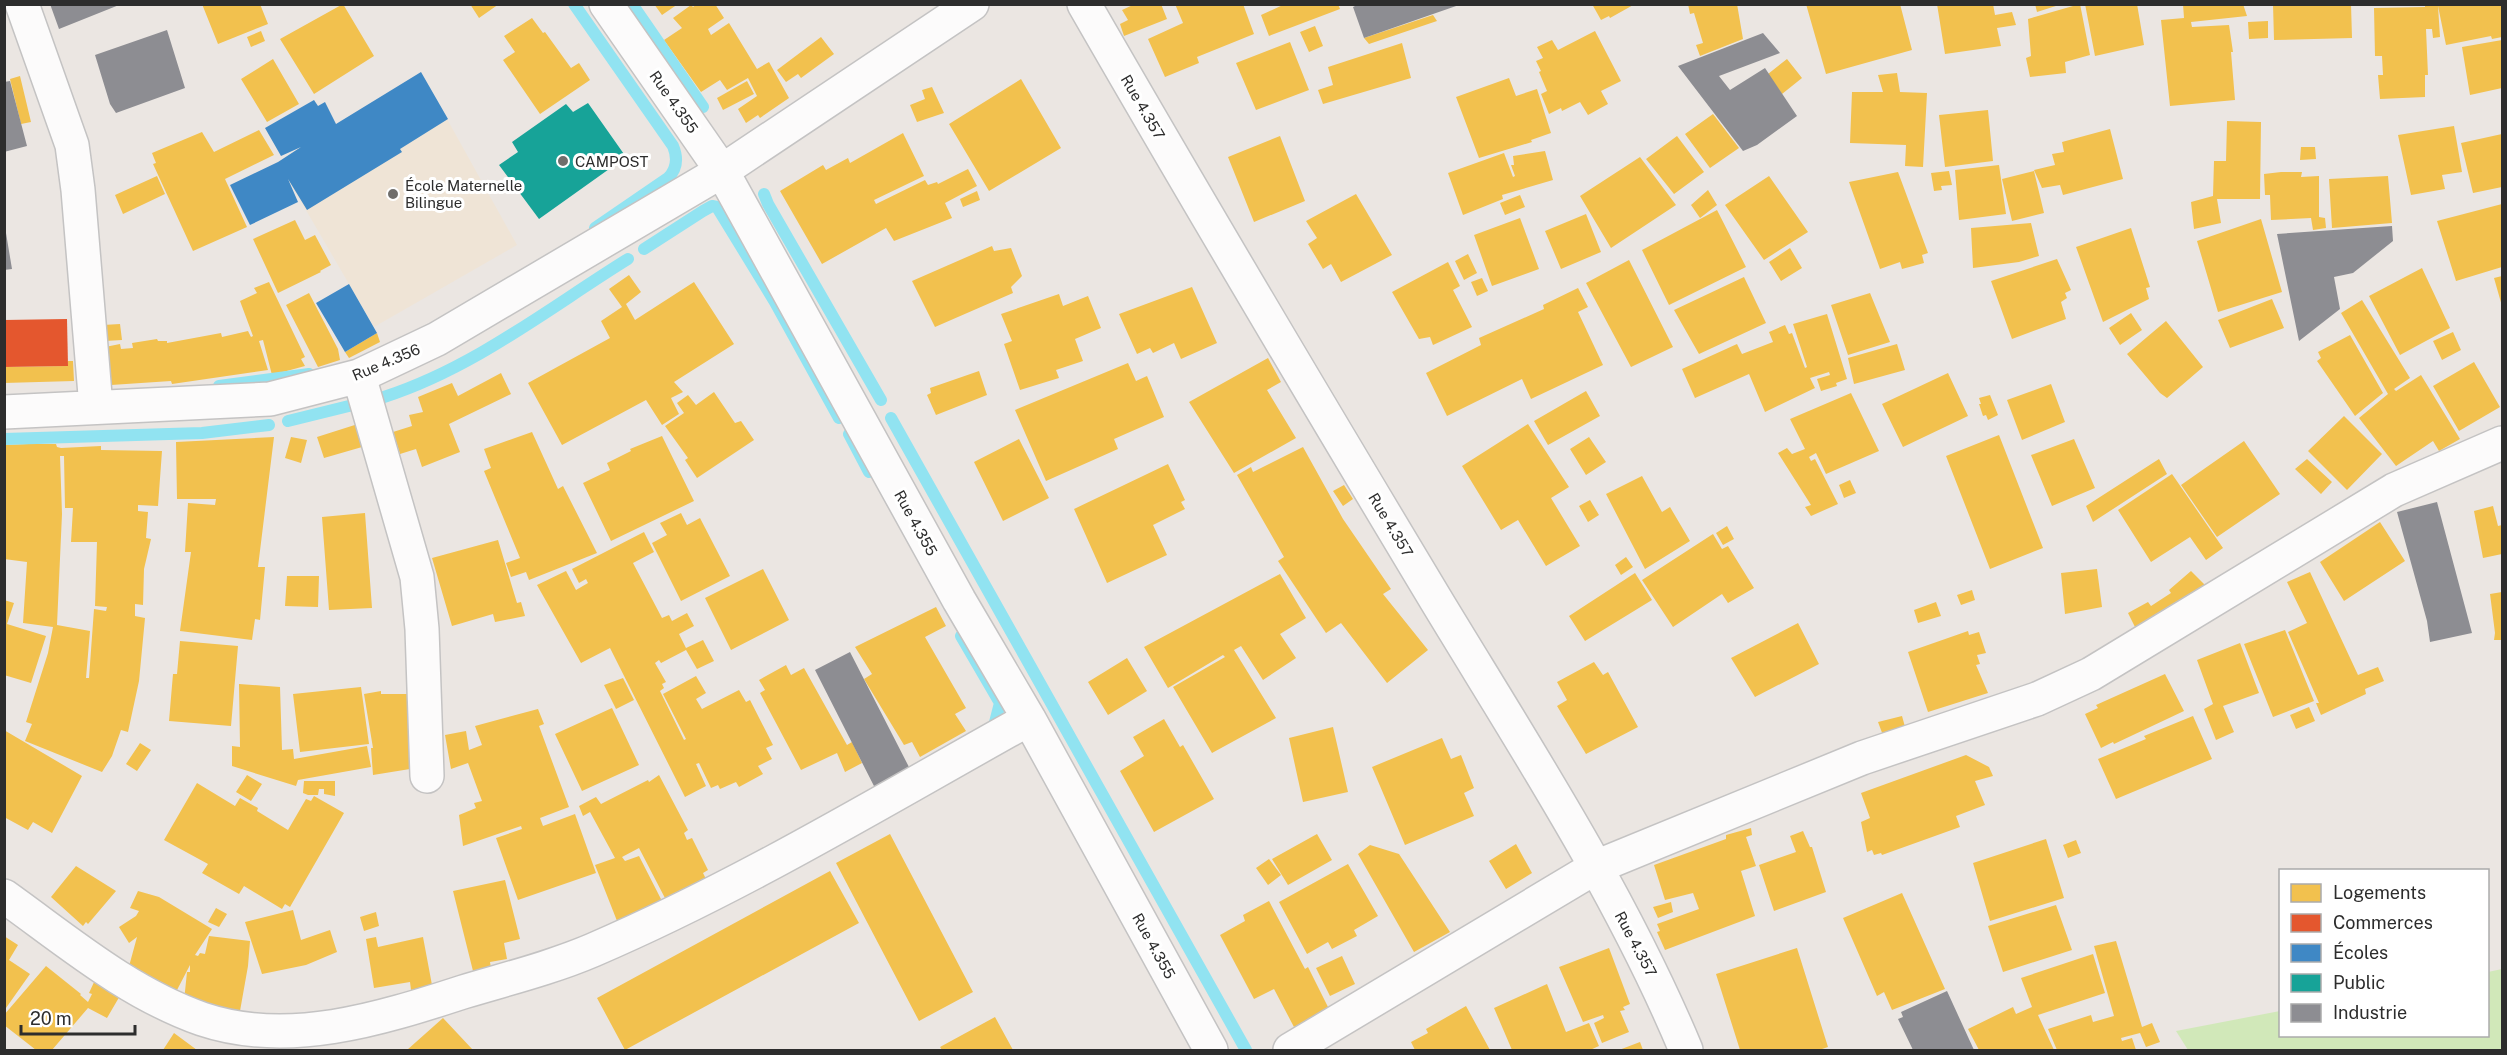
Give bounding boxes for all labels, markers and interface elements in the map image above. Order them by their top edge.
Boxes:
street label: Rue 4.355 [646,68,702,136]
street label: Rue 4.357 [1118,72,1168,142]
place label: CAMPOST [575,153,648,170]
marker: CAMPOST [556,154,570,168]
place label: École Maternelle Bilingue [405,177,522,211]
marker: École Maternelle Bilingue [386,187,400,201]
street label: Rue 4.356 [350,340,422,384]
street label: Rue 4.355 [891,487,941,559]
street label: Rue 4.357 [1365,490,1417,560]
legend [2279,869,2489,1037]
text: Logements [2333,882,2426,903]
street label: Rue 4.357 [1612,908,1660,980]
street label: Rue 4.355 [1129,910,1179,982]
text: Commerces [2333,912,2433,933]
text: Écoles [2333,941,2388,963]
text: Public [2333,972,2385,993]
scale bar [21,998,135,1036]
text: Industrie [2333,1002,2407,1023]
text: 20 m [30,1008,72,1029]

